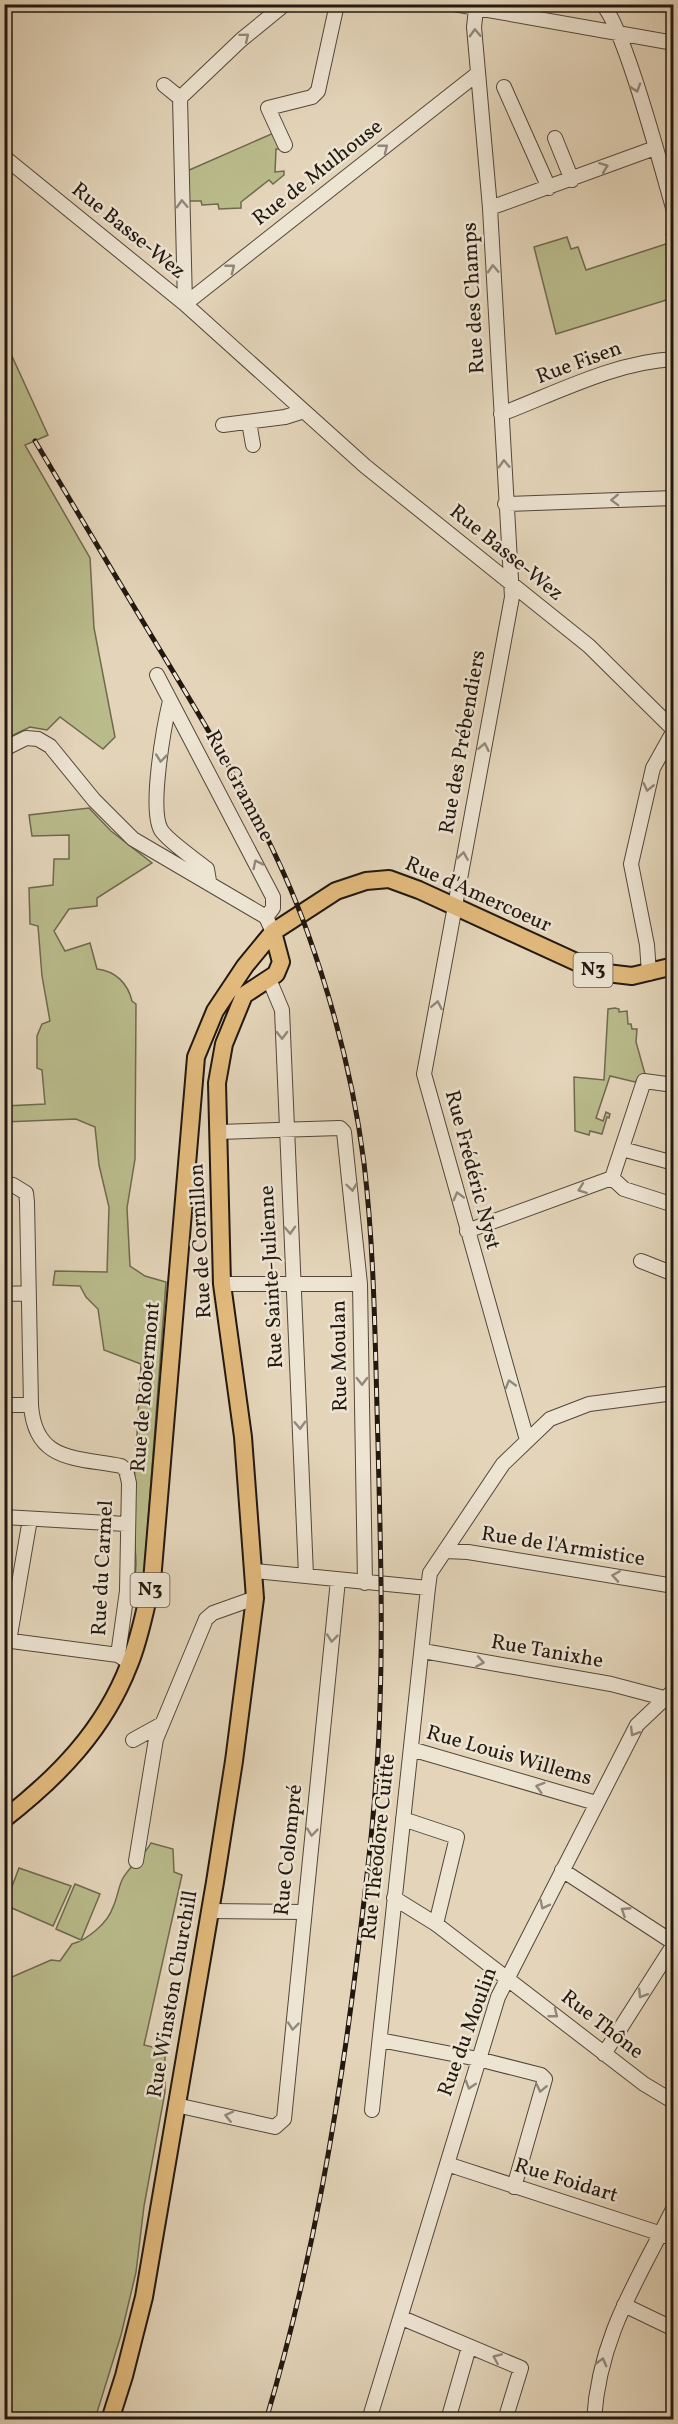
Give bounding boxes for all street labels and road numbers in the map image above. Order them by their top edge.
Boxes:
street label: Rue de Mulhouse [247,113,389,233]
street label: Rue Basse-Wez [65,176,191,286]
street label: Rue des Champs [456,222,492,374]
street label: Rue Fisen [532,334,626,392]
street label: Rue Basse-Wez [443,498,569,608]
street label: Rue des Prébendiers [433,648,493,836]
street label: Rue Gramme [198,725,280,847]
street label: Rue d'Amercoeur [400,850,556,940]
road number: N3 [574,953,612,987]
street label: Rue Frédéric Nyst [437,1087,507,1253]
street label: Rue de Cornillon [182,1163,220,1319]
street label: Rue Sainte-Julienne [253,1185,291,1369]
street label: Rue de Robermont [124,1300,168,1474]
street label: Rue Moulan [325,1300,355,1412]
street label: Rue du Carmel [85,1499,121,1637]
street label: Rue de l'Armistice [479,1520,647,1574]
road number: N3 [130,1573,170,1607]
street label: Rue Tanixhe [489,1628,605,1676]
street label: Rue Louis Willems [423,1719,595,1793]
street label: Rue Théodore Cuitte [355,1752,403,1942]
street label: Rue Colompré [268,1783,310,1917]
street label: Rue Winston Churchill [140,1888,206,2100]
street label: Rue du Moulin [431,1963,505,2101]
street label: Rue Thône [555,1983,649,2067]
street label: Rue Foidart [511,2151,621,2211]

